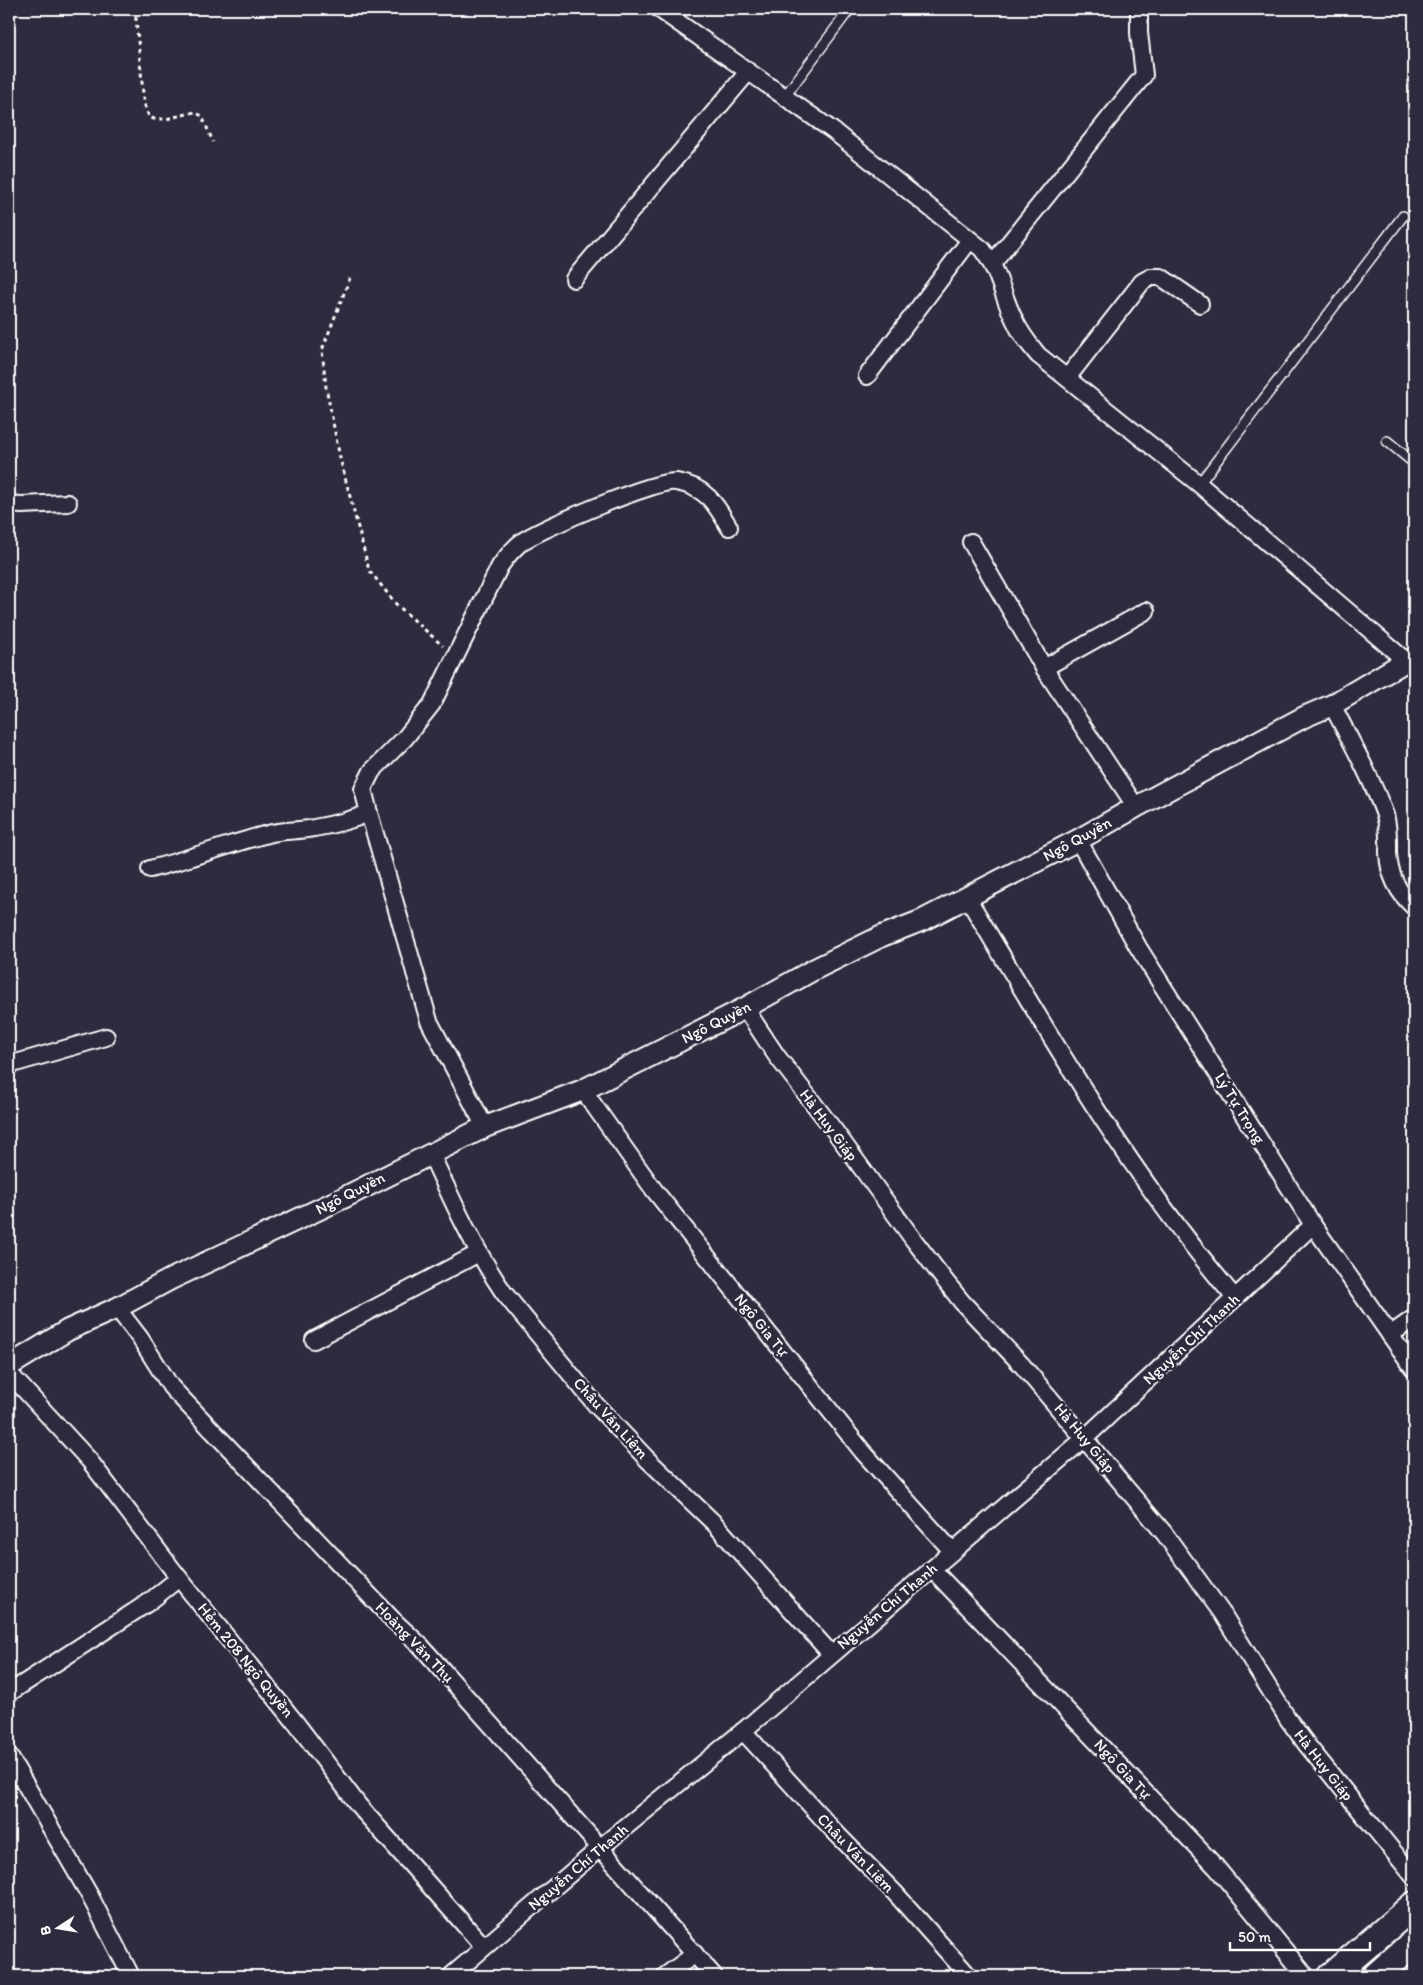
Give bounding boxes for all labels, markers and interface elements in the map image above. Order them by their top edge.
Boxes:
street label: Ngô Quyền [1039,812,1115,866]
street label: Ngô Quyền [678,996,754,1048]
street label: Lý Tự Trọng [1211,1069,1270,1148]
street label: Hà Huy Giáp [796,1085,862,1165]
street label: Ngô Quyền [312,1167,388,1219]
street label: Nguyễn Chí Thanh [1139,1289,1243,1389]
street label: Ngô Gia Tự [731,1290,794,1361]
street label: Châu Văn Liêm [570,1373,653,1463]
street label: Hà Huy Giáp [1050,1399,1120,1477]
street label: Nguyễn Chí Thanh [833,1559,941,1653]
street label: Hoàng Văn Thụ [372,1598,458,1687]
street label: Hẻm 208 Ngô Quyền [194,1599,298,1721]
street label: Hà Huy Giáp [1290,1726,1358,1805]
street label: Ngô Gia Tự [1090,1735,1156,1804]
street label: Châu Văn Liêm [813,1809,899,1897]
street label: Nguyễn Chí Thanh [524,1820,632,1914]
north arrow [32,1902,82,1952]
scale bar [1230,1920,1370,1952]
text: B [37,1924,55,1937]
text: 50 m [1238,1928,1271,1946]

